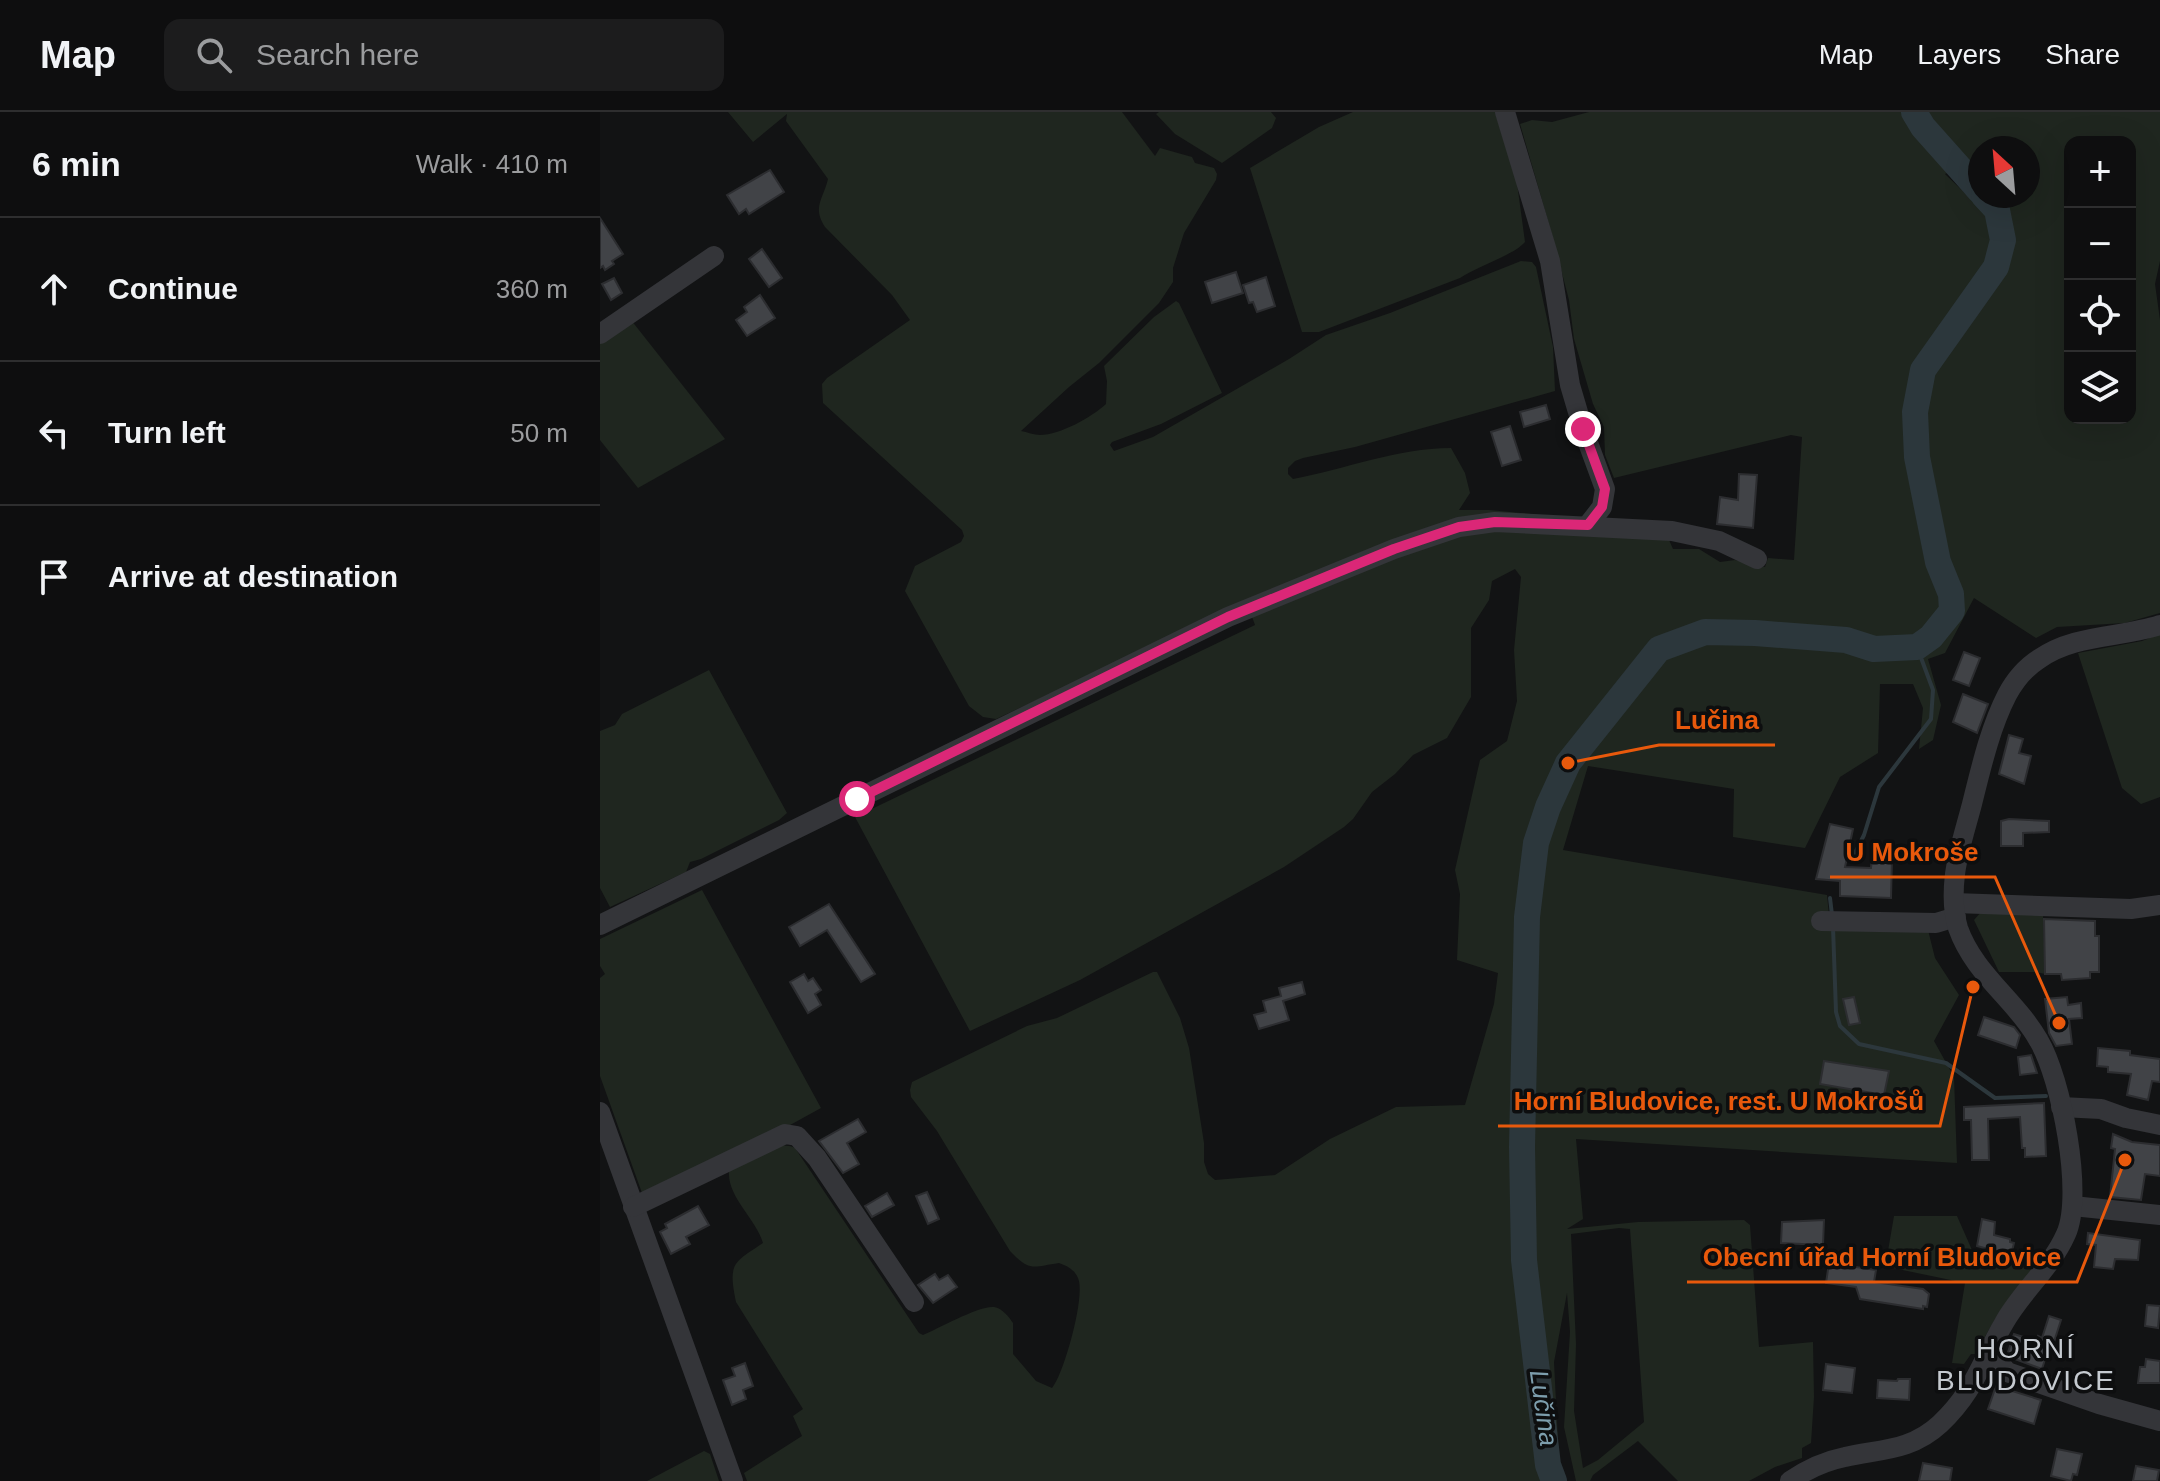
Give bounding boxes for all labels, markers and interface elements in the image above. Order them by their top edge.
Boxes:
search box [164,19,724,91]
icon: search [192,33,236,77]
text: Map [40,34,116,76]
text: Search here [256,38,419,71]
text: Map [1819,39,1873,70]
text: Layers [1917,39,2001,70]
text: Share [2045,39,2120,70]
north arrow [1968,136,2040,208]
map controls [2064,136,2136,424]
button: + [2064,136,2136,208]
text: 6 min [32,145,121,183]
text: Walk · 410 m [416,149,568,179]
button: − [2064,208,2136,280]
icon: ahead [32,267,76,311]
text: Continue [108,272,238,305]
text: 360 m [496,274,568,304]
button: locate [2064,280,2136,352]
button: layers [2064,352,2136,424]
icon: left [32,411,76,455]
route end [1565,411,1601,447]
text: Turn left [108,416,226,449]
text: 50 m [510,418,568,448]
icon: arrive [32,555,76,599]
text: Arrive at destination [108,560,398,593]
callout: Lučina [1659,695,1775,745]
text: Lučina [1675,705,1759,735]
route start [839,781,875,817]
callout: U Mokroše [1830,827,1995,877]
text: U Mokroše [1846,837,1978,867]
callout: Horní Bludovice, rest. U Mokrošů [1498,1076,1940,1126]
text: Horní Bludovice, rest. U Mokrošů [1514,1086,1924,1116]
callout: Obecní úřad Horní Bludovice [1687,1232,2077,1282]
text: Obecní úřad Horní Bludovice [1703,1242,2061,1272]
district label: HORNÍ BLUDOVICE [1936,1333,2116,1396]
water label: Lučina [1524,1368,1564,1448]

